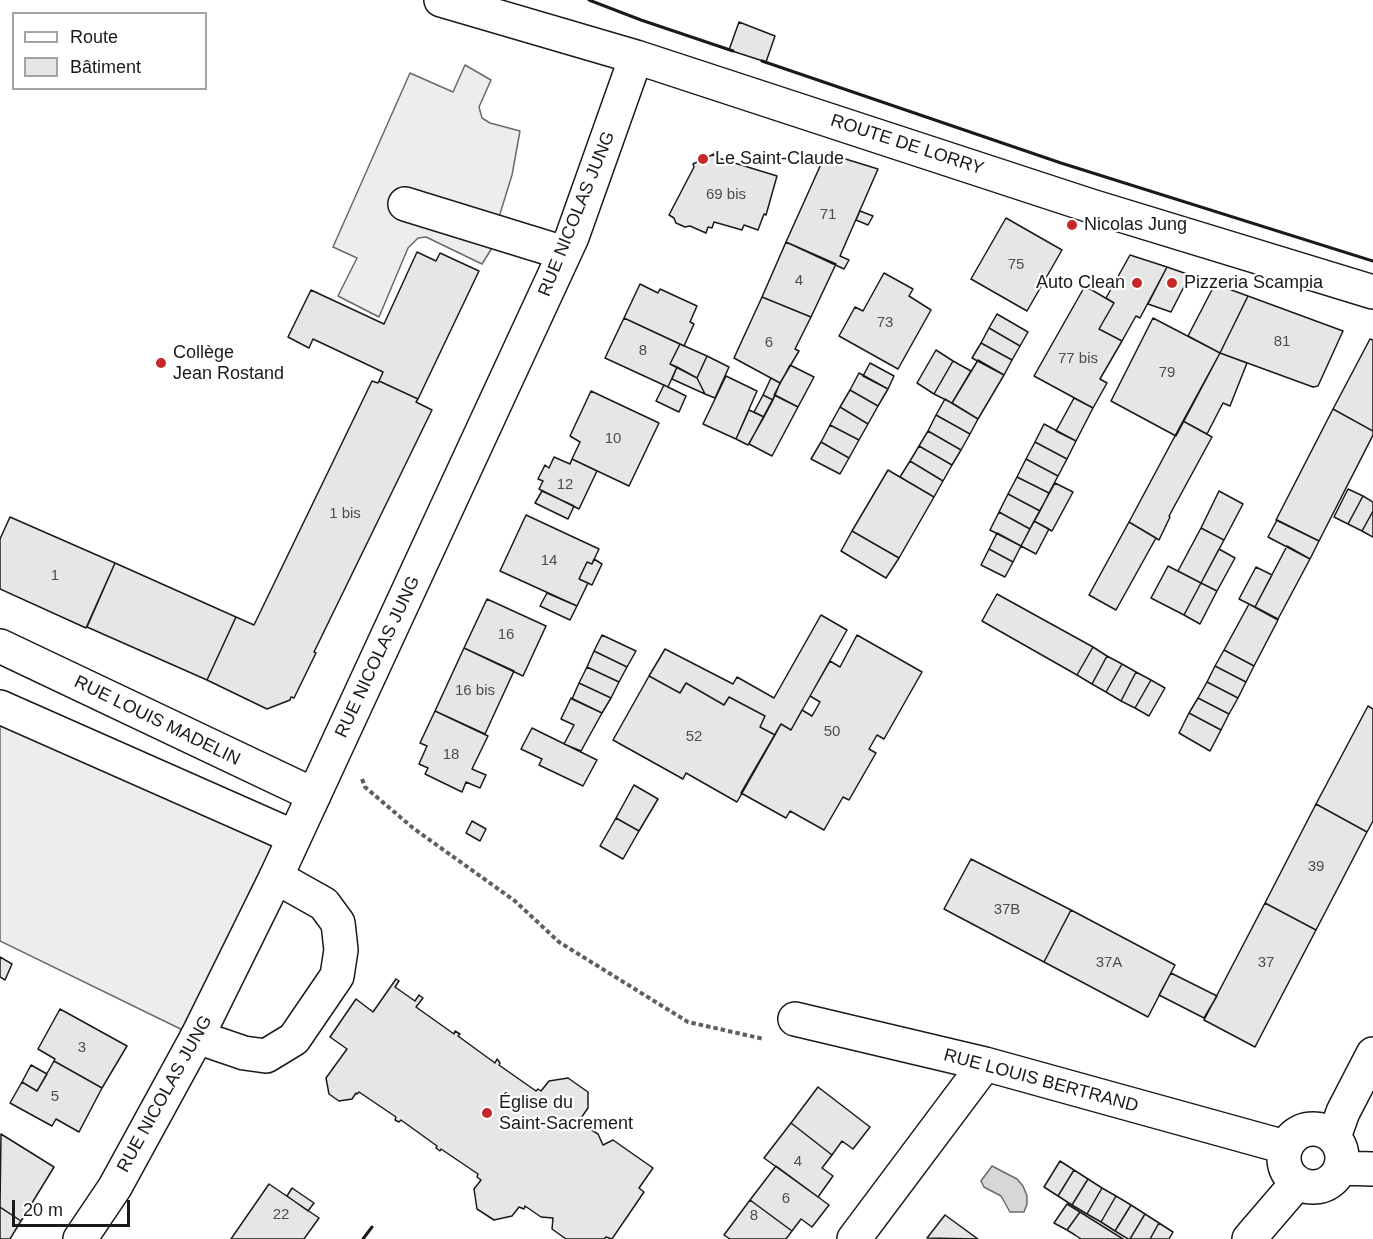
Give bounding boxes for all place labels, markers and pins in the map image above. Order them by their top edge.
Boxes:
place label: Le Saint-Claude [715,148,844,170]
marker: Le Saint-Claude [696,152,710,166]
place label: Nicolas Jung [1084,214,1187,236]
marker: Nicolas Jung [1065,218,1079,232]
place label: Auto Clean [1036,272,1125,294]
place label: Pizzeria Scampia [1184,272,1323,294]
marker: Auto Clean [1130,276,1144,290]
marker: Pizzeria Scampia [1165,276,1179,290]
place label: Collège Jean Rostand [173,342,284,385]
marker: Collège Jean Rostand [154,356,168,370]
place label: Église du Saint-Sacrement [499,1092,633,1134]
marker: Église du Saint-Sacrement [480,1106,494,1120]

